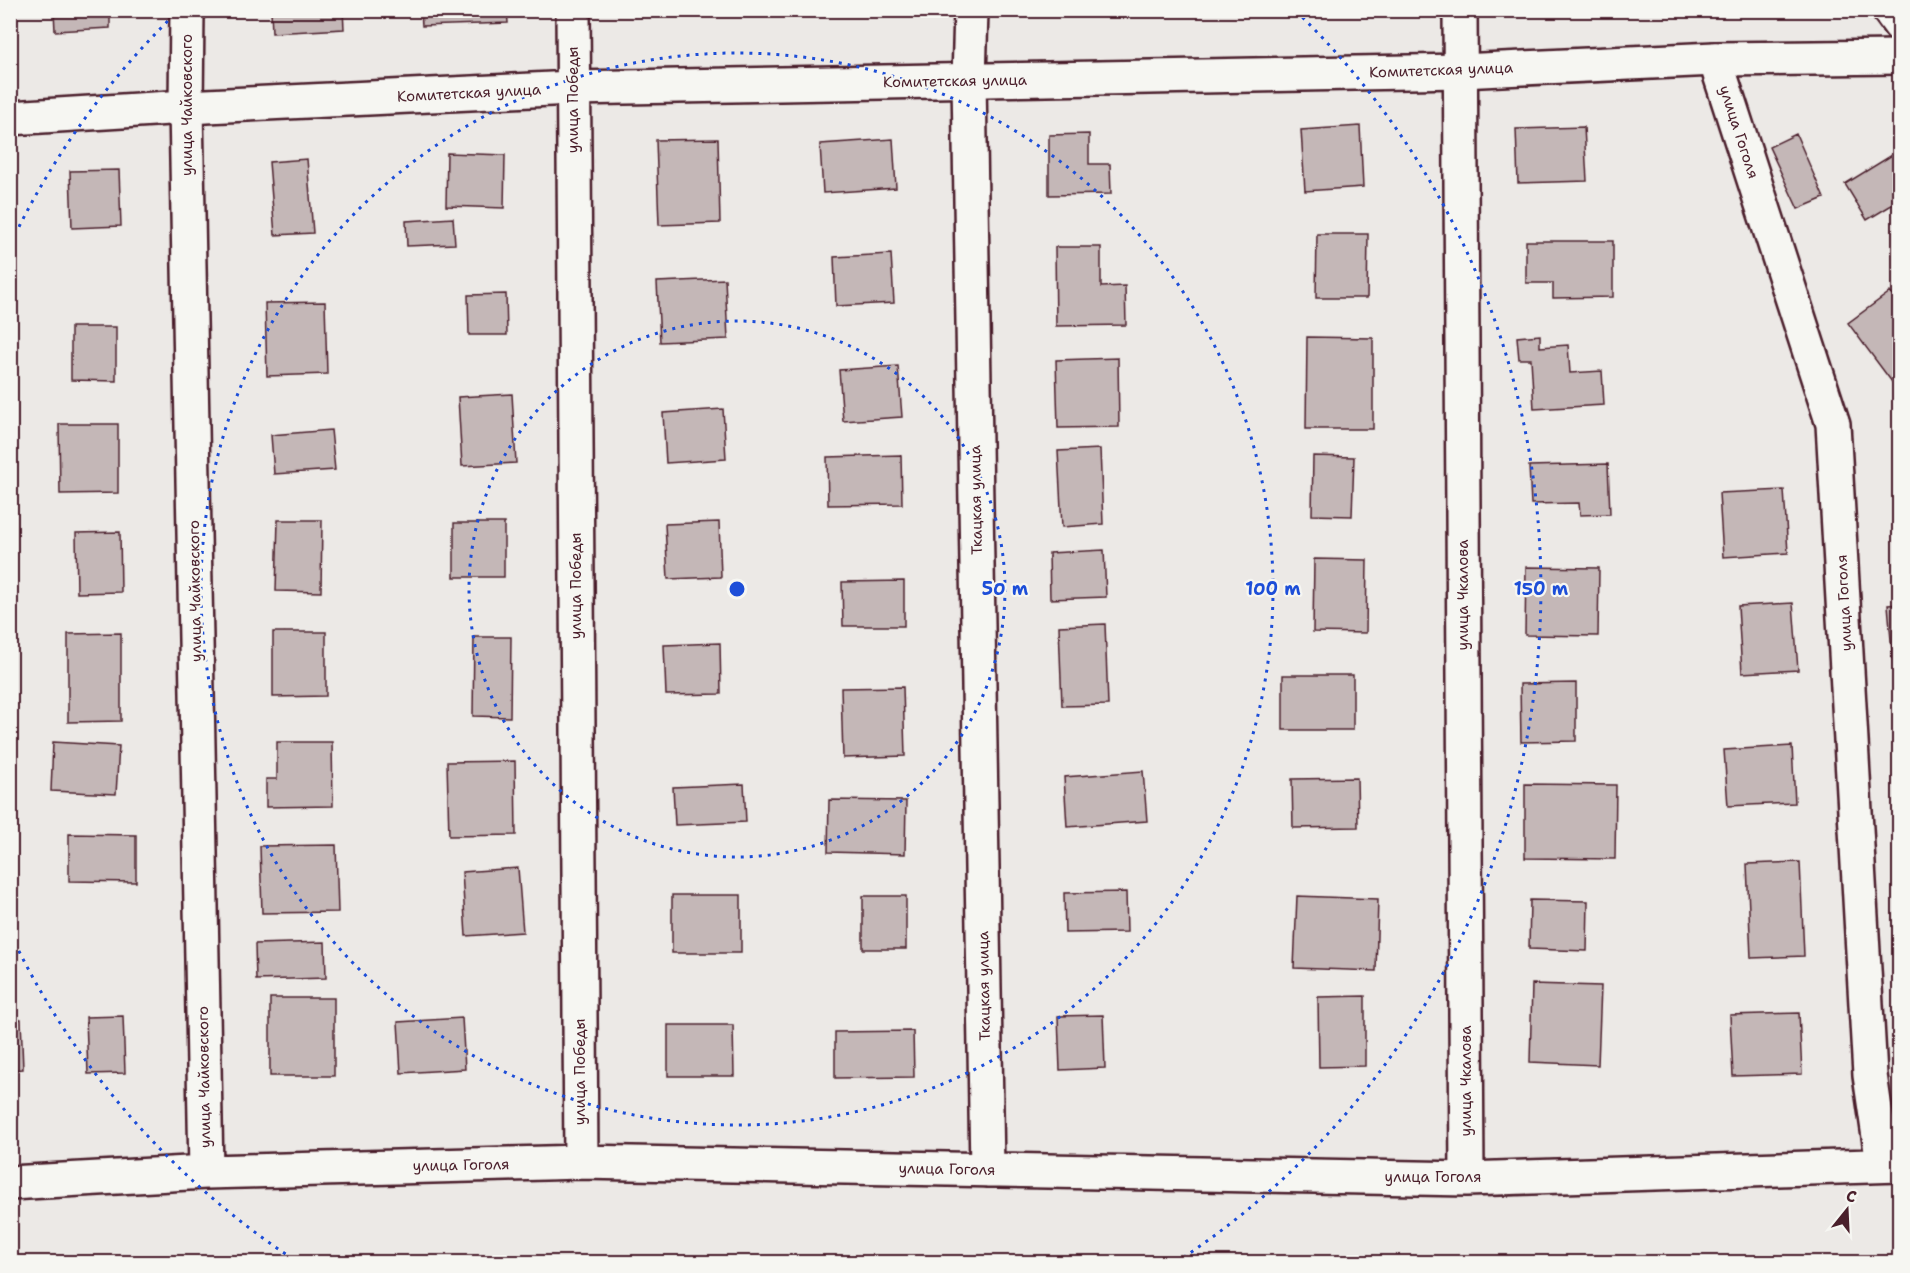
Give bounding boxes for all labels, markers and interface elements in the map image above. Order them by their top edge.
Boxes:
street label: улица Чайковского [177,34,197,176]
street label: улица Победы [563,47,583,153]
street label: Комитетская улица [1369,57,1514,83]
street label: Комитетская улица [883,70,1028,92]
street label: Комитетская улица [396,79,542,107]
street label: улица Гоголя [1715,83,1763,181]
street label: Ткацкая улица [965,444,987,555]
street label: улица Чайковского [184,520,206,662]
street label: улица Победы [566,533,586,639]
street label: улица Чкалова [1453,539,1473,651]
street label: улица Гоголя [1831,554,1857,652]
text: 50 m [982,577,1029,601]
text: 100 m [1245,577,1301,601]
text: 150 m [1514,577,1569,601]
centre of rings [727,579,747,599]
street label: Ткацкая улица [973,930,995,1041]
street label: улица Чайковского [193,1006,215,1148]
street label: улица Победы [570,1019,590,1125]
street label: улица Чкалова [1456,1025,1476,1137]
street label: улица Гоголя [412,1154,510,1176]
street label: улица Гоголя [898,1158,996,1180]
street label: улица Гоголя [1385,1167,1481,1187]
north arrow [1817,1180,1877,1240]
text: С [1844,1185,1860,1208]

